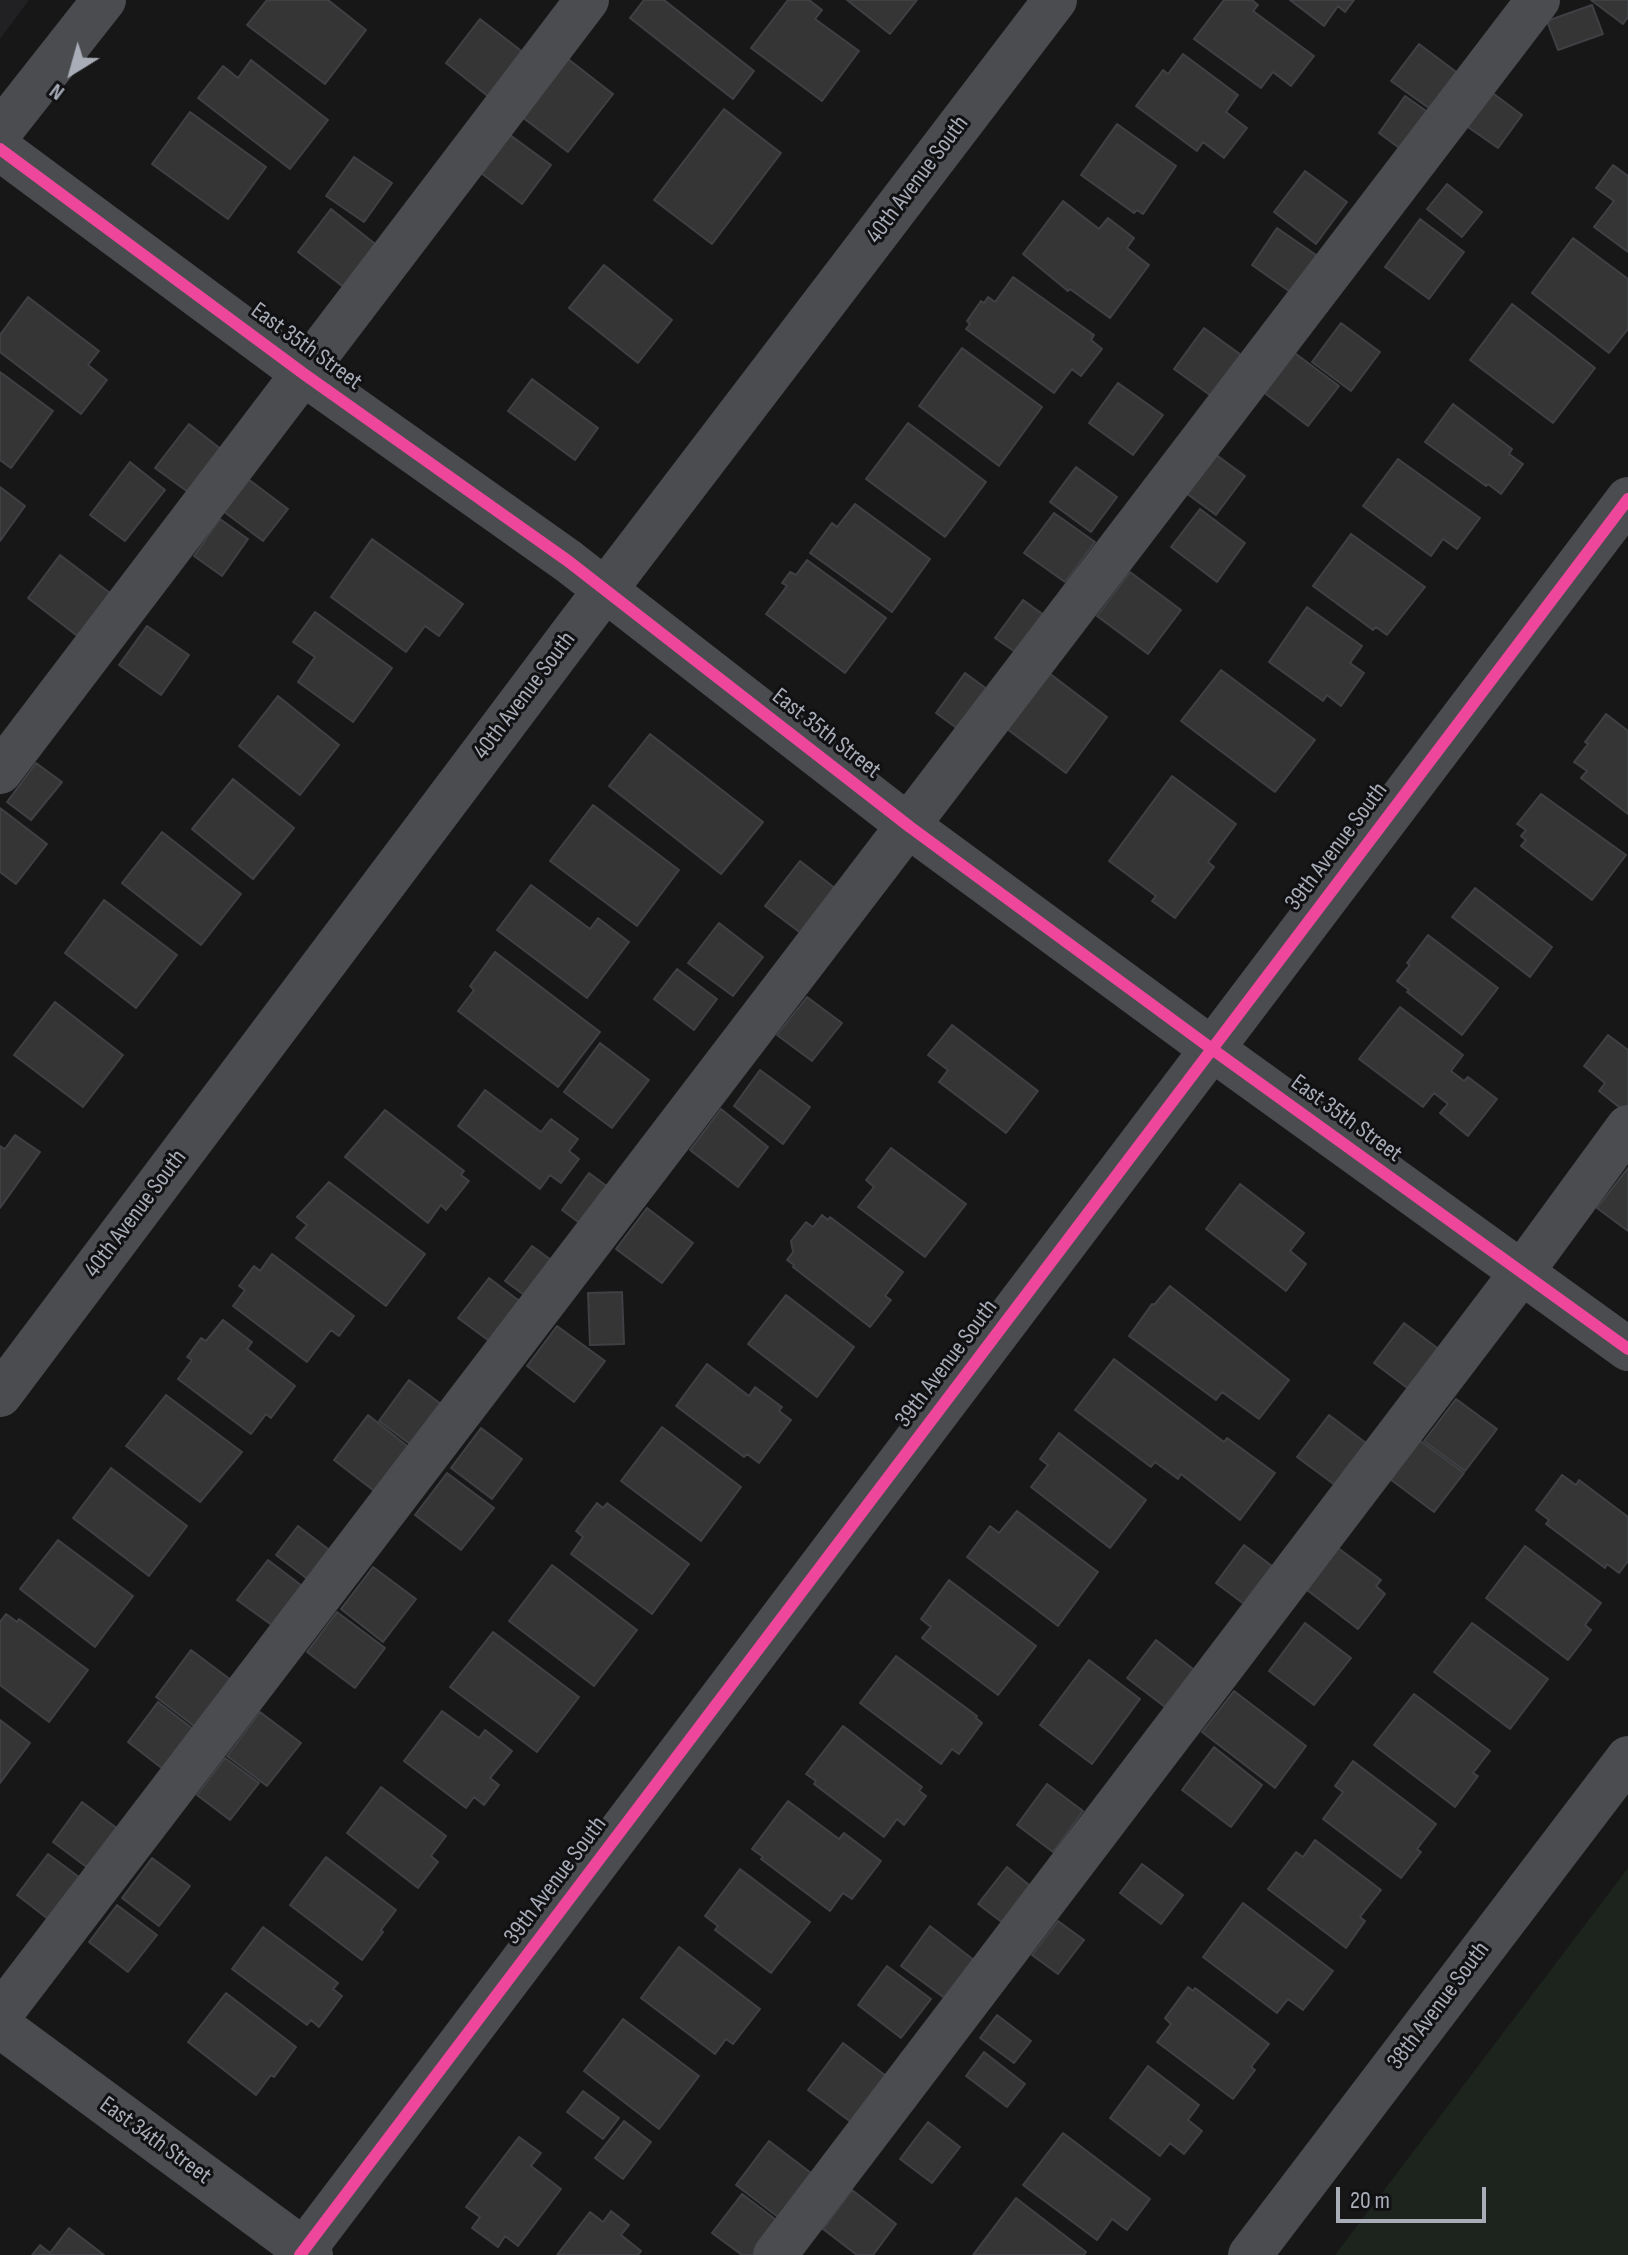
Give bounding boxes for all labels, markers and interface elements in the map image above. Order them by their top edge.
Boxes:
north arrow [32,32,112,112]
text: N [44,77,70,106]
street label: 40th Avenue South [861,110,975,250]
street label: East 35th Street [245,297,367,397]
street label: 40th Avenue South [468,626,582,766]
street label: East 35th Street [766,683,886,785]
street label: 39th Avenue South [1280,777,1394,917]
street label: East 35th Street [1285,1069,1407,1169]
street label: 40th Avenue South [79,1144,193,1284]
street label: 39th Avenue South [890,1294,1004,1434]
street label: 39th Avenue South [499,1811,613,1951]
street label: 38th Avenue South [1382,1937,1496,2075]
street label: East 34th Street [94,2091,216,2191]
scale bar [1340,2171,1490,2221]
text: 20 m [1350,2186,1390,2215]

